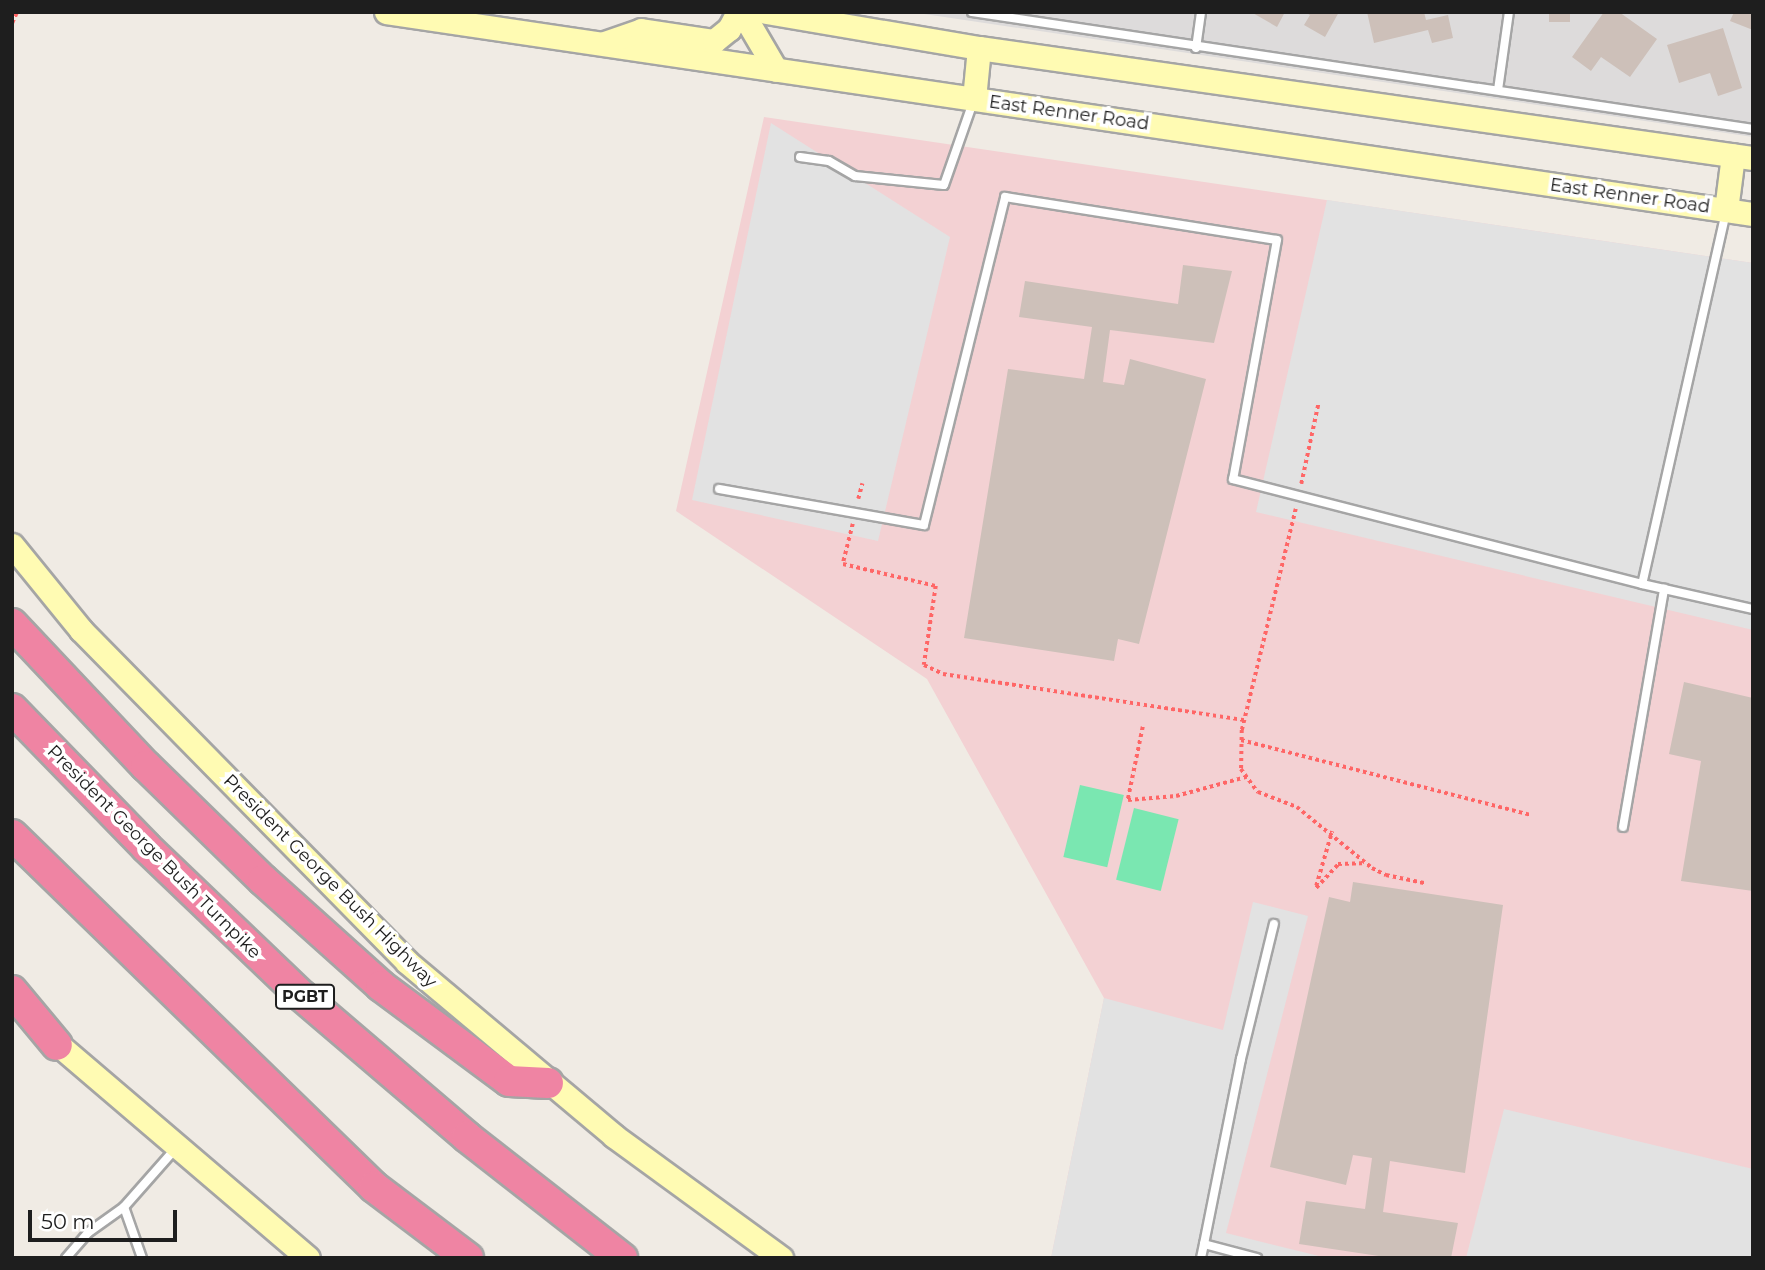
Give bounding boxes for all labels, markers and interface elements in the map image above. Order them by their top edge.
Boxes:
street label: East Renner Road [988,91,1150,135]
street label: East Renner Road [1549,174,1711,218]
street label: President George Bush Turnpike [43,741,265,963]
street label: President George Bush Highway [219,770,441,992]
road number: PGBT [274,984,336,1009]
scale bar [32,1196,180,1240]
text: 50 m [41,1209,95,1234]

